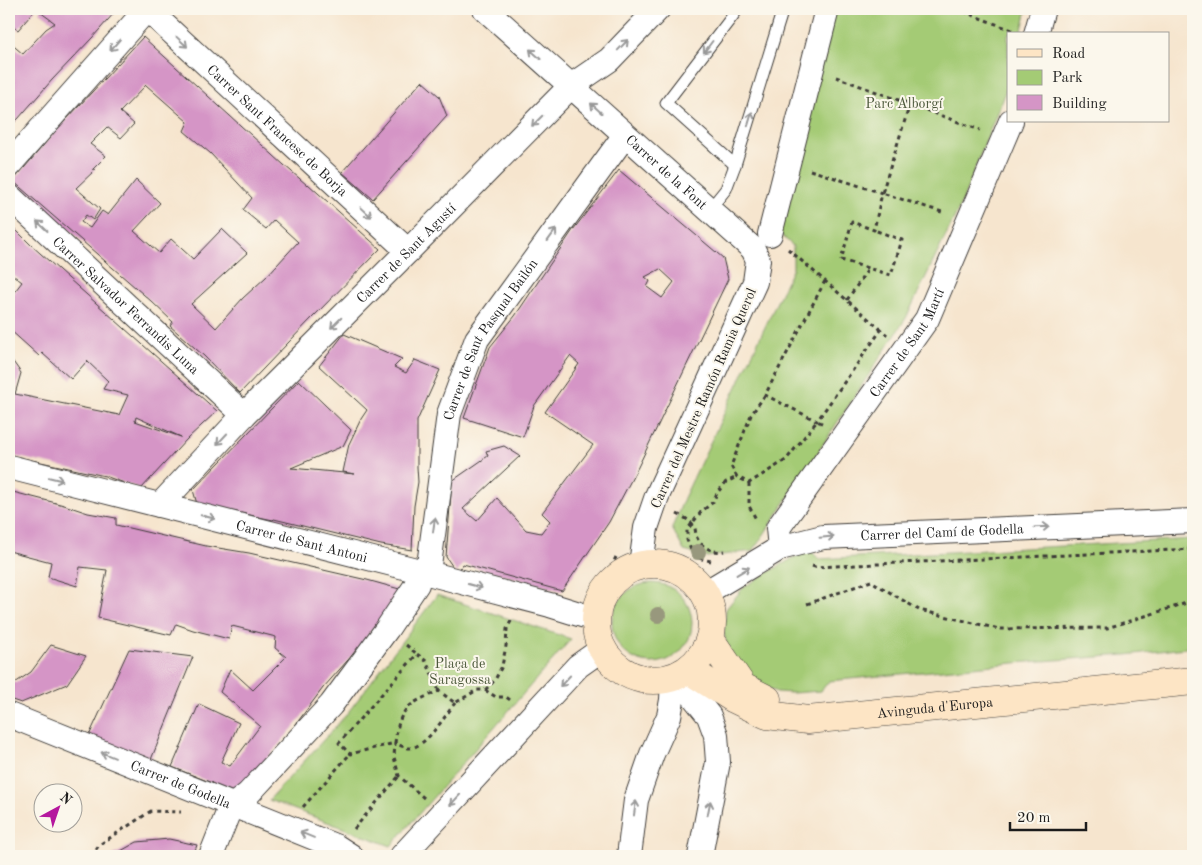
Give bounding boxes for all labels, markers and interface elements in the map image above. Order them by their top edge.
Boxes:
legend [1007,32,1170,122]
one-way arrow [176,36,189,48]
one-way arrow [109,39,120,52]
one-way arrow [617,39,629,51]
one-way arrow [703,41,714,54]
text: Road [1052,47,1086,62]
one-way arrow [528,48,541,59]
street label: Carrer Sant Francesc de Borja [204,62,350,199]
text: Park [1052,71,1083,86]
park label: Parc Alborgí [865,97,943,111]
text: Building [1052,97,1107,112]
one-way arrow [589,102,602,114]
one-way arrow [745,111,755,127]
one-way arrow [531,114,543,127]
street label: Carrer de la Font [623,133,710,213]
street label: Carrer de Sant Agustí [354,201,459,306]
one-way arrow [359,206,372,218]
one-way arrow [35,221,48,232]
one-way arrow [547,228,557,242]
street label: Carrer Salvador Ferrandis Luna [49,234,201,377]
street label: Carrer de Sant Pasqual Bailón [442,256,541,421]
street label: Carrer del Mestre Ramón Ramia Querol [649,286,759,511]
street label: Carrer de Sant Martí [867,286,947,400]
one-way arrow [330,317,342,329]
one-way arrow [216,432,228,445]
one-way arrow [48,475,64,484]
one-way arrow [199,513,215,523]
one-way arrow [429,517,439,533]
street label: Carrer de Sant Antoni [234,519,369,565]
street label: Carrer del Camí de Godella [860,522,1024,543]
one-way arrow [1034,523,1050,532]
one-way arrow [819,532,835,542]
one-way arrow [735,565,749,575]
one-way arrow [466,581,482,591]
park label: Plaça de Saragossa [429,657,491,687]
one-way arrow [559,674,571,687]
street label: Avinguda d'Europa [876,695,994,721]
one-way arrow [101,749,116,759]
street label: Carrer de Godella [128,759,233,811]
north arrow [32,782,82,832]
text: N [57,790,75,808]
one-way arrow [449,793,461,806]
one-way arrow [630,800,640,816]
scale bar [1010,800,1086,832]
one-way arrow [705,801,714,817]
text: 20 m [1017,811,1051,826]
one-way arrow [300,829,315,839]

